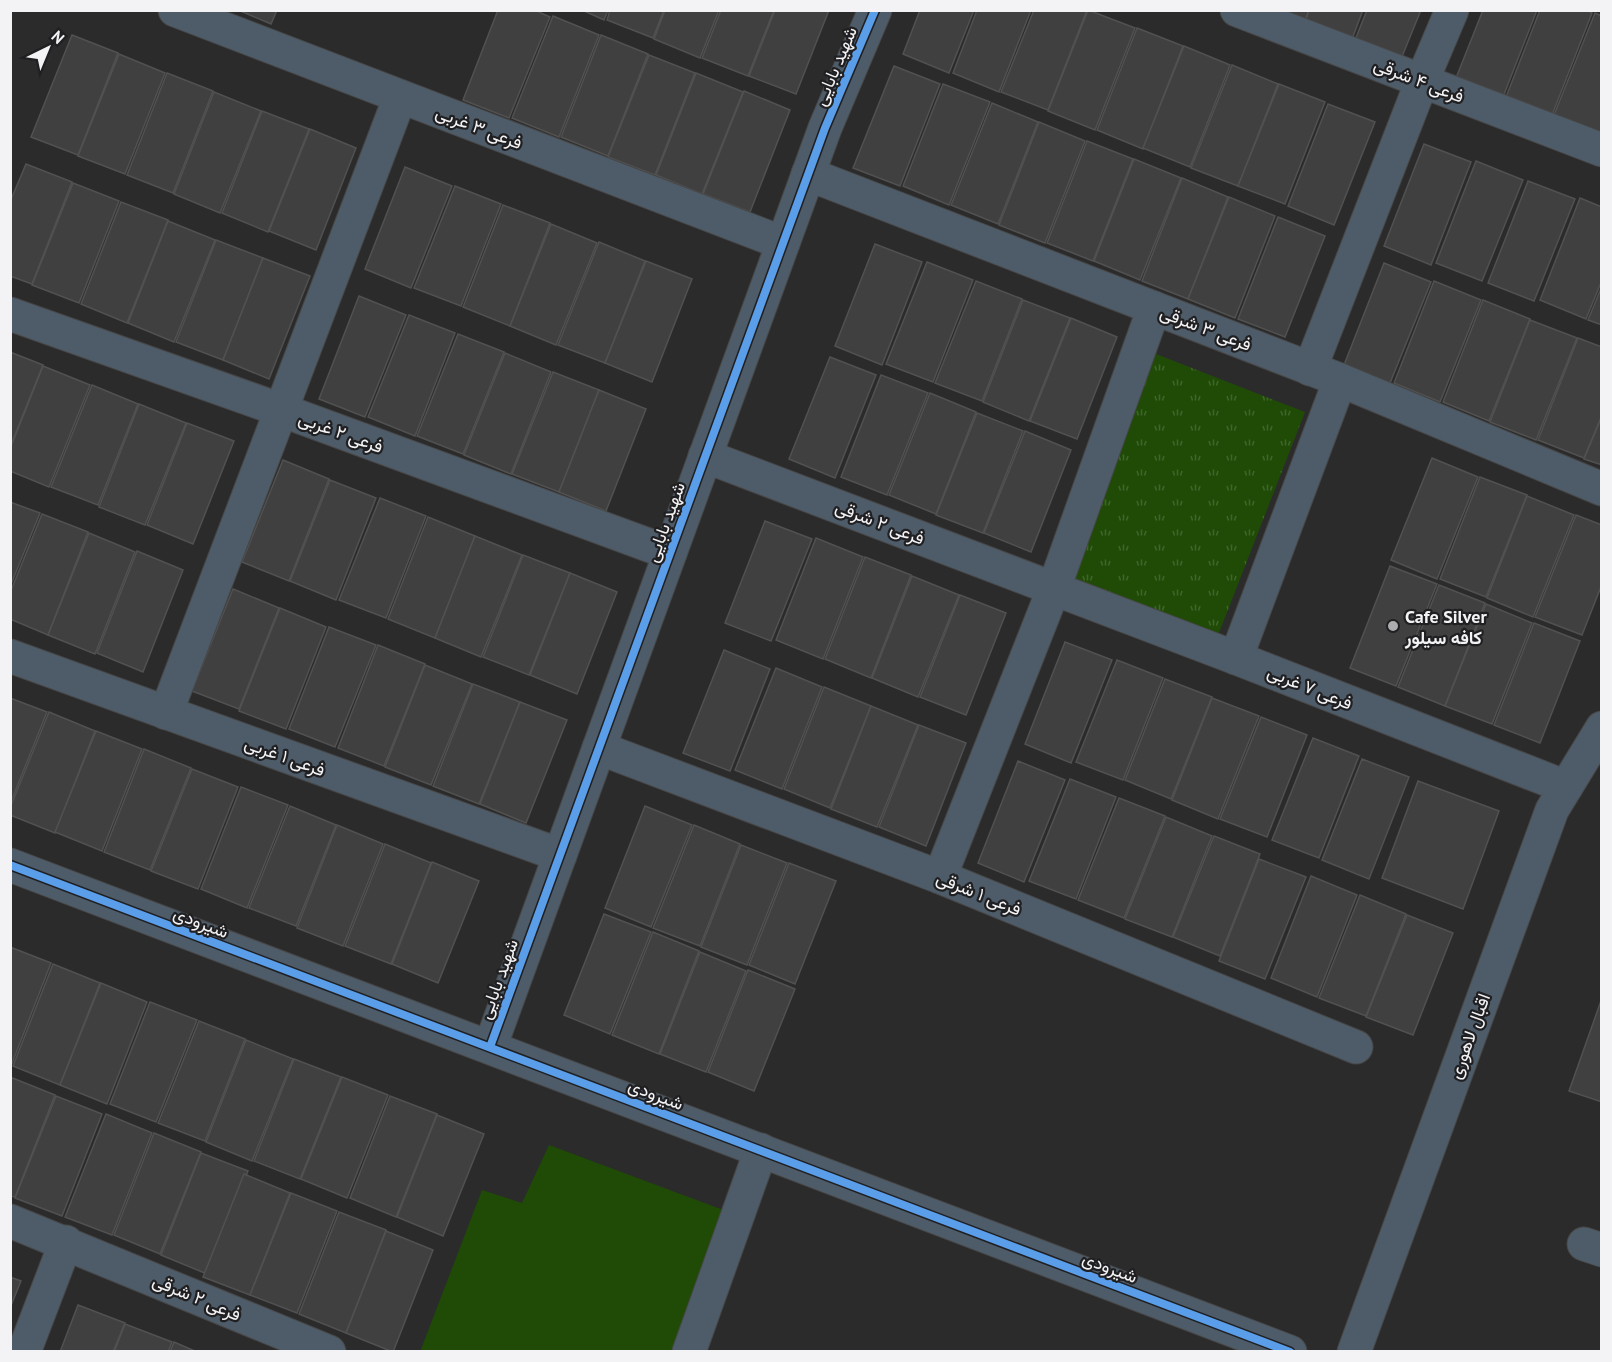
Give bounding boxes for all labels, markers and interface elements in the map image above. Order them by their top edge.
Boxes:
north arrow [18,18,78,78]
street label: شهید بابایی [808,23,862,109]
text: N [48,26,69,48]
street label: فرعی ۴ شرقی [1371,52,1467,108]
street label: فرعی ۳ غربی [432,100,526,154]
street label: فرعی ۳ شرقی [1157,300,1255,356]
street label: فرعی ۲ غربی [296,406,386,458]
street label: شهید بابایی [640,479,690,565]
street label: فرعی ۲ شرقی [832,494,928,550]
place label: Cafe Silver کافه سیلور [1404,605,1487,649]
marker: Cafe Silver کافه سیلور [1386,619,1400,633]
street label: فرعی ۷ غربی [1264,660,1356,714]
street label: فرعی ۱ غربی [241,731,329,781]
street label: فرعی ۱ شرقی [933,866,1025,920]
street label: شیرودی [170,901,232,943]
street label: شهید بابایی [473,936,523,1022]
street label: اقبال لاهوری [1443,990,1495,1082]
street label: شیرودی [625,1073,687,1115]
street label: شیرودی [1079,1246,1141,1288]
street label: فرعی ۲ شرقی [149,1268,245,1326]

